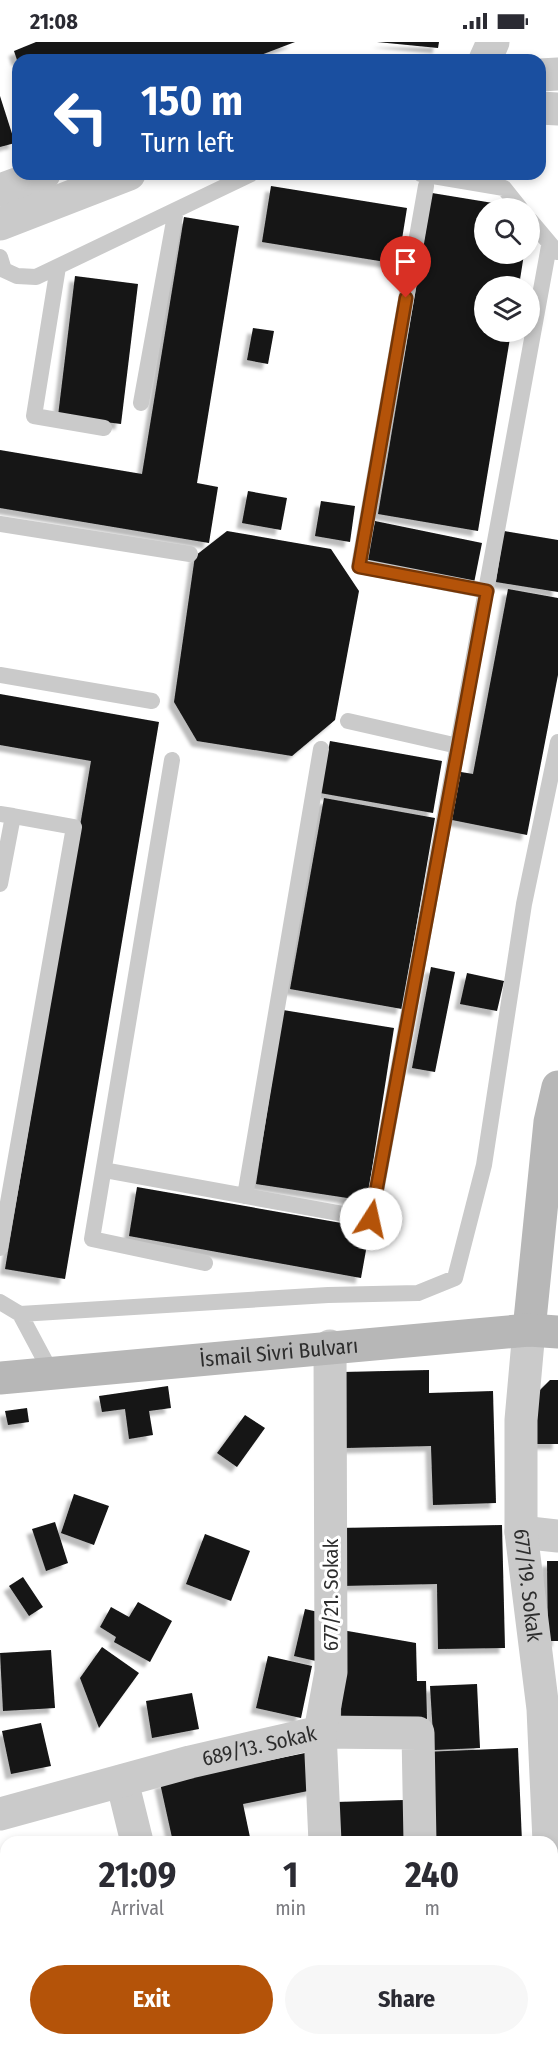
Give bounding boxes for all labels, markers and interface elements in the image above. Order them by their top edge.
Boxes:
text: 21:08 [30,8,78,35]
text: 150 m [141,76,243,126]
icon: left [42,78,120,156]
text: Turn left [141,127,234,159]
map controls [474,198,540,342]
button: search [474,198,540,264]
pin [380,236,431,298]
icon: arrive [389,245,422,278]
button: layers [474,276,540,342]
position arrow [339,1187,403,1251]
street label: İsmail Sivri Bulvarı [198,1333,359,1373]
street label: 677/19. Sokak [508,1527,548,1643]
street label: 677/21. Sokak [318,1538,344,1651]
street label: 689/13. Sokak [199,1720,319,1772]
text: 21:09 [99,1853,176,1897]
text: 1 [283,1853,298,1897]
text: 240 [405,1853,459,1897]
text: Arrival [111,1896,164,1920]
text: min [275,1896,306,1920]
text: m [424,1896,440,1920]
button: Exit [30,1965,273,2034]
button: Share [285,1965,528,2034]

